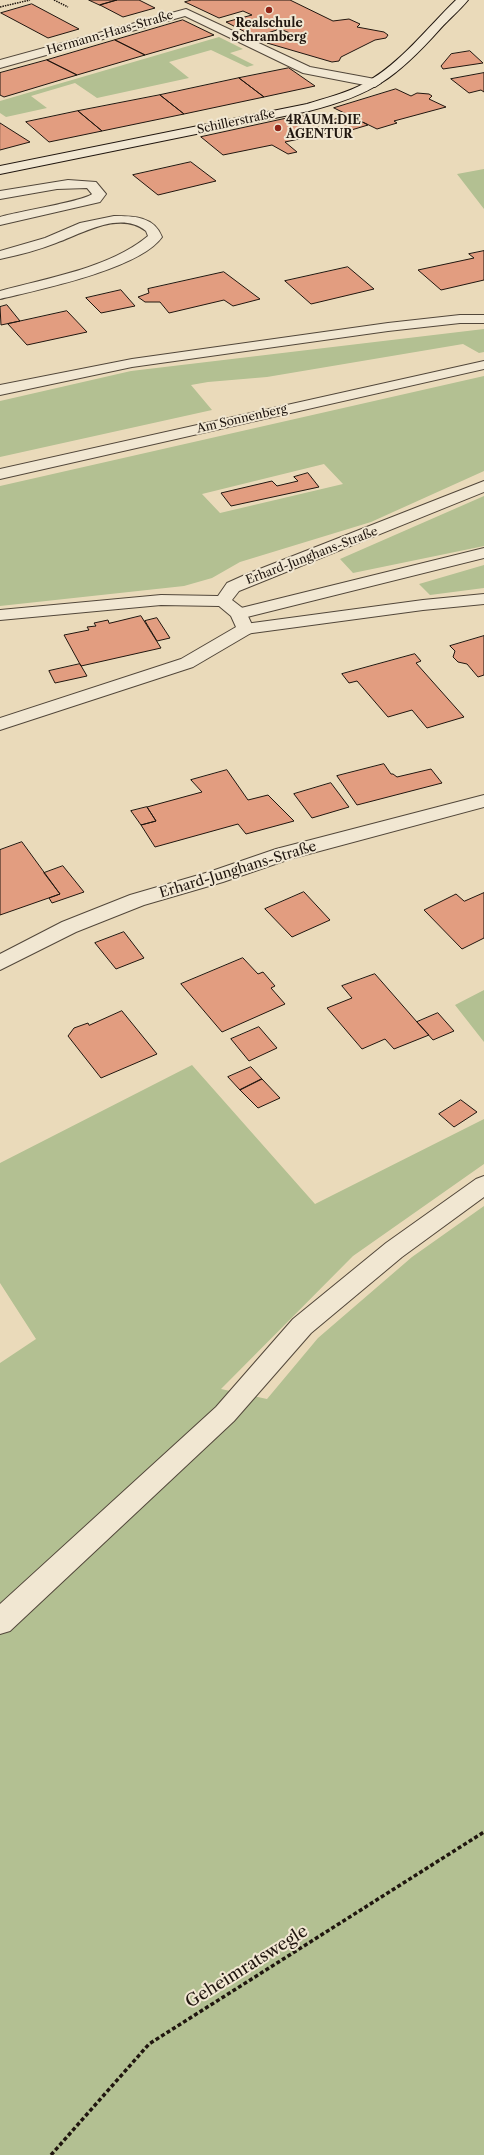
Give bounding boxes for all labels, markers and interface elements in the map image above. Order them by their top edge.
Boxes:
marker: Realschule Schramberg [264,5,274,15]
street label: Hermann-Haas-Straße [45,8,175,58]
place label: Realschule Schramberg [232,17,306,45]
street label: Schillerstraße [196,107,276,137]
place label: 4RAUM.DIE AGENTUR [286,114,361,142]
marker: 4RAUM.DIE AGENTUR [273,123,283,133]
street label: Am Sonnenberg [195,402,289,436]
street label: Erhard-Junghans-Straße [244,524,380,588]
street label: Erhard-Junghans-Straße [157,838,319,902]
street label: Geheimratswegle [182,1921,312,2013]

